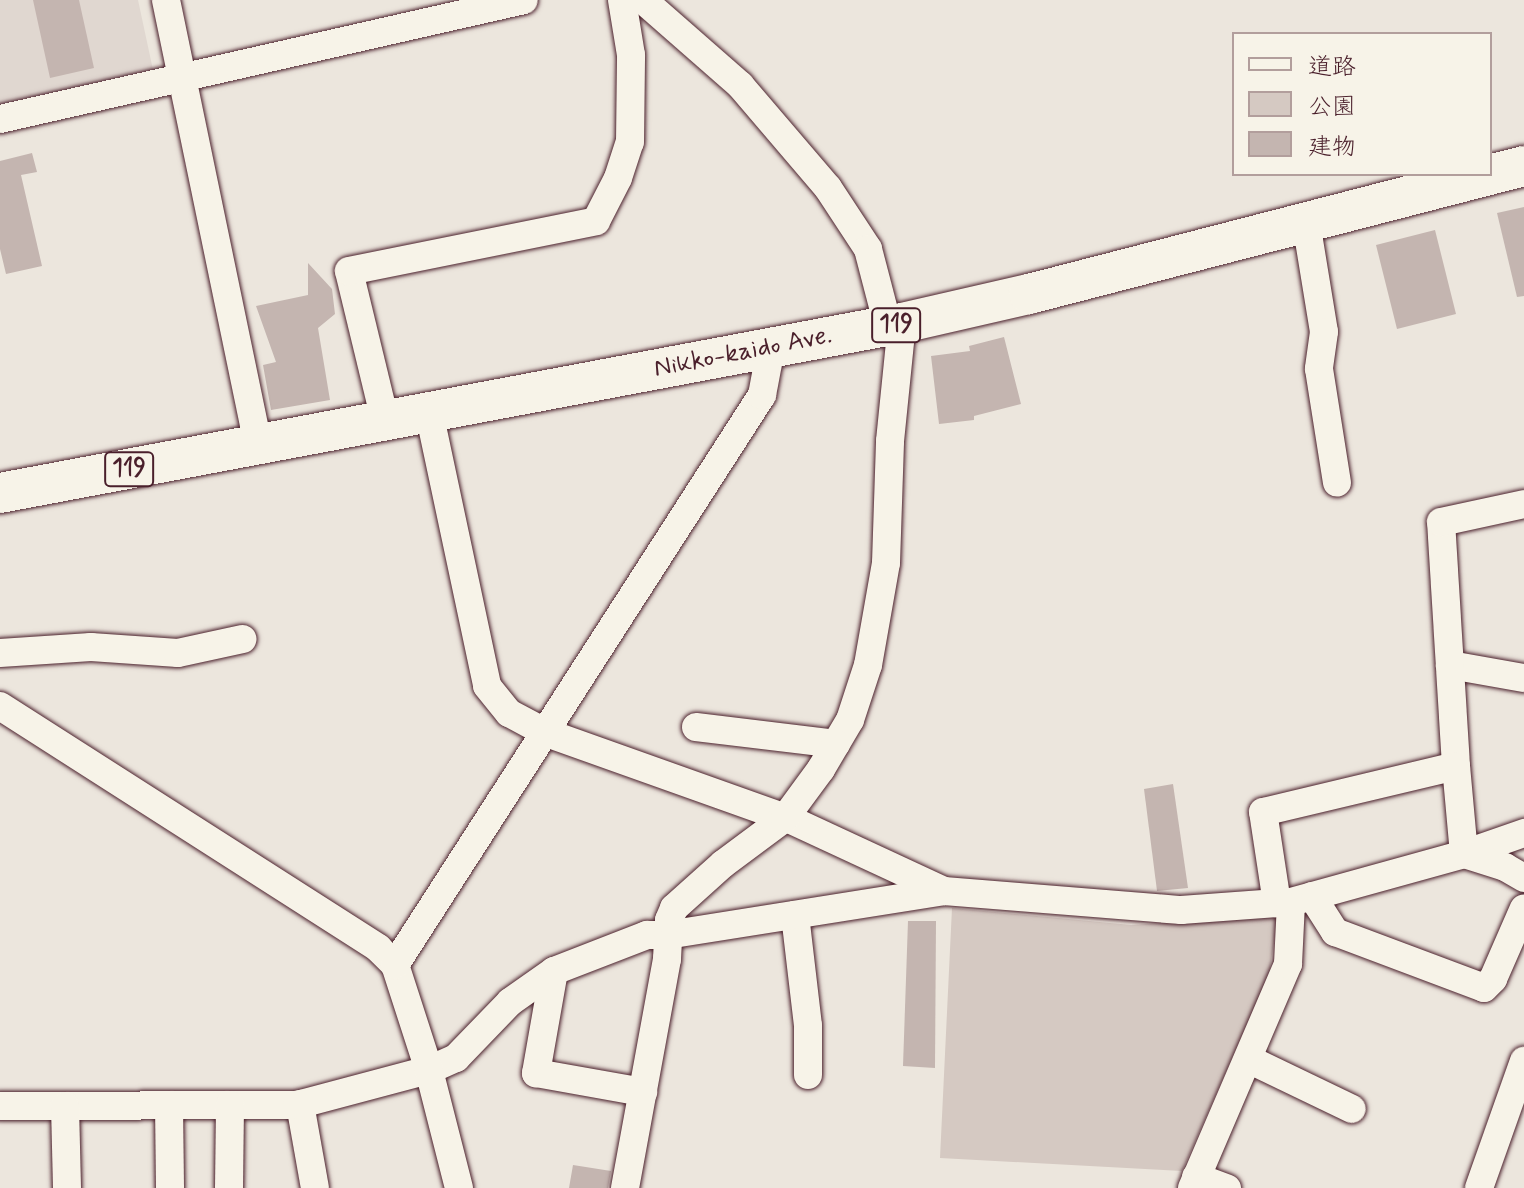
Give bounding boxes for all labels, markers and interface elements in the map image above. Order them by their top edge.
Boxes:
legend [1232,32,1492,176]
text: 道路 [1308,52,1356,83]
text: 公園 [1308,92,1356,123]
text: 建物 [1308,132,1356,163]
road number: 119 [870,305,922,345]
street label: Nikko-kaido Ave. [651,320,835,386]
road number: 119 [103,449,155,489]

